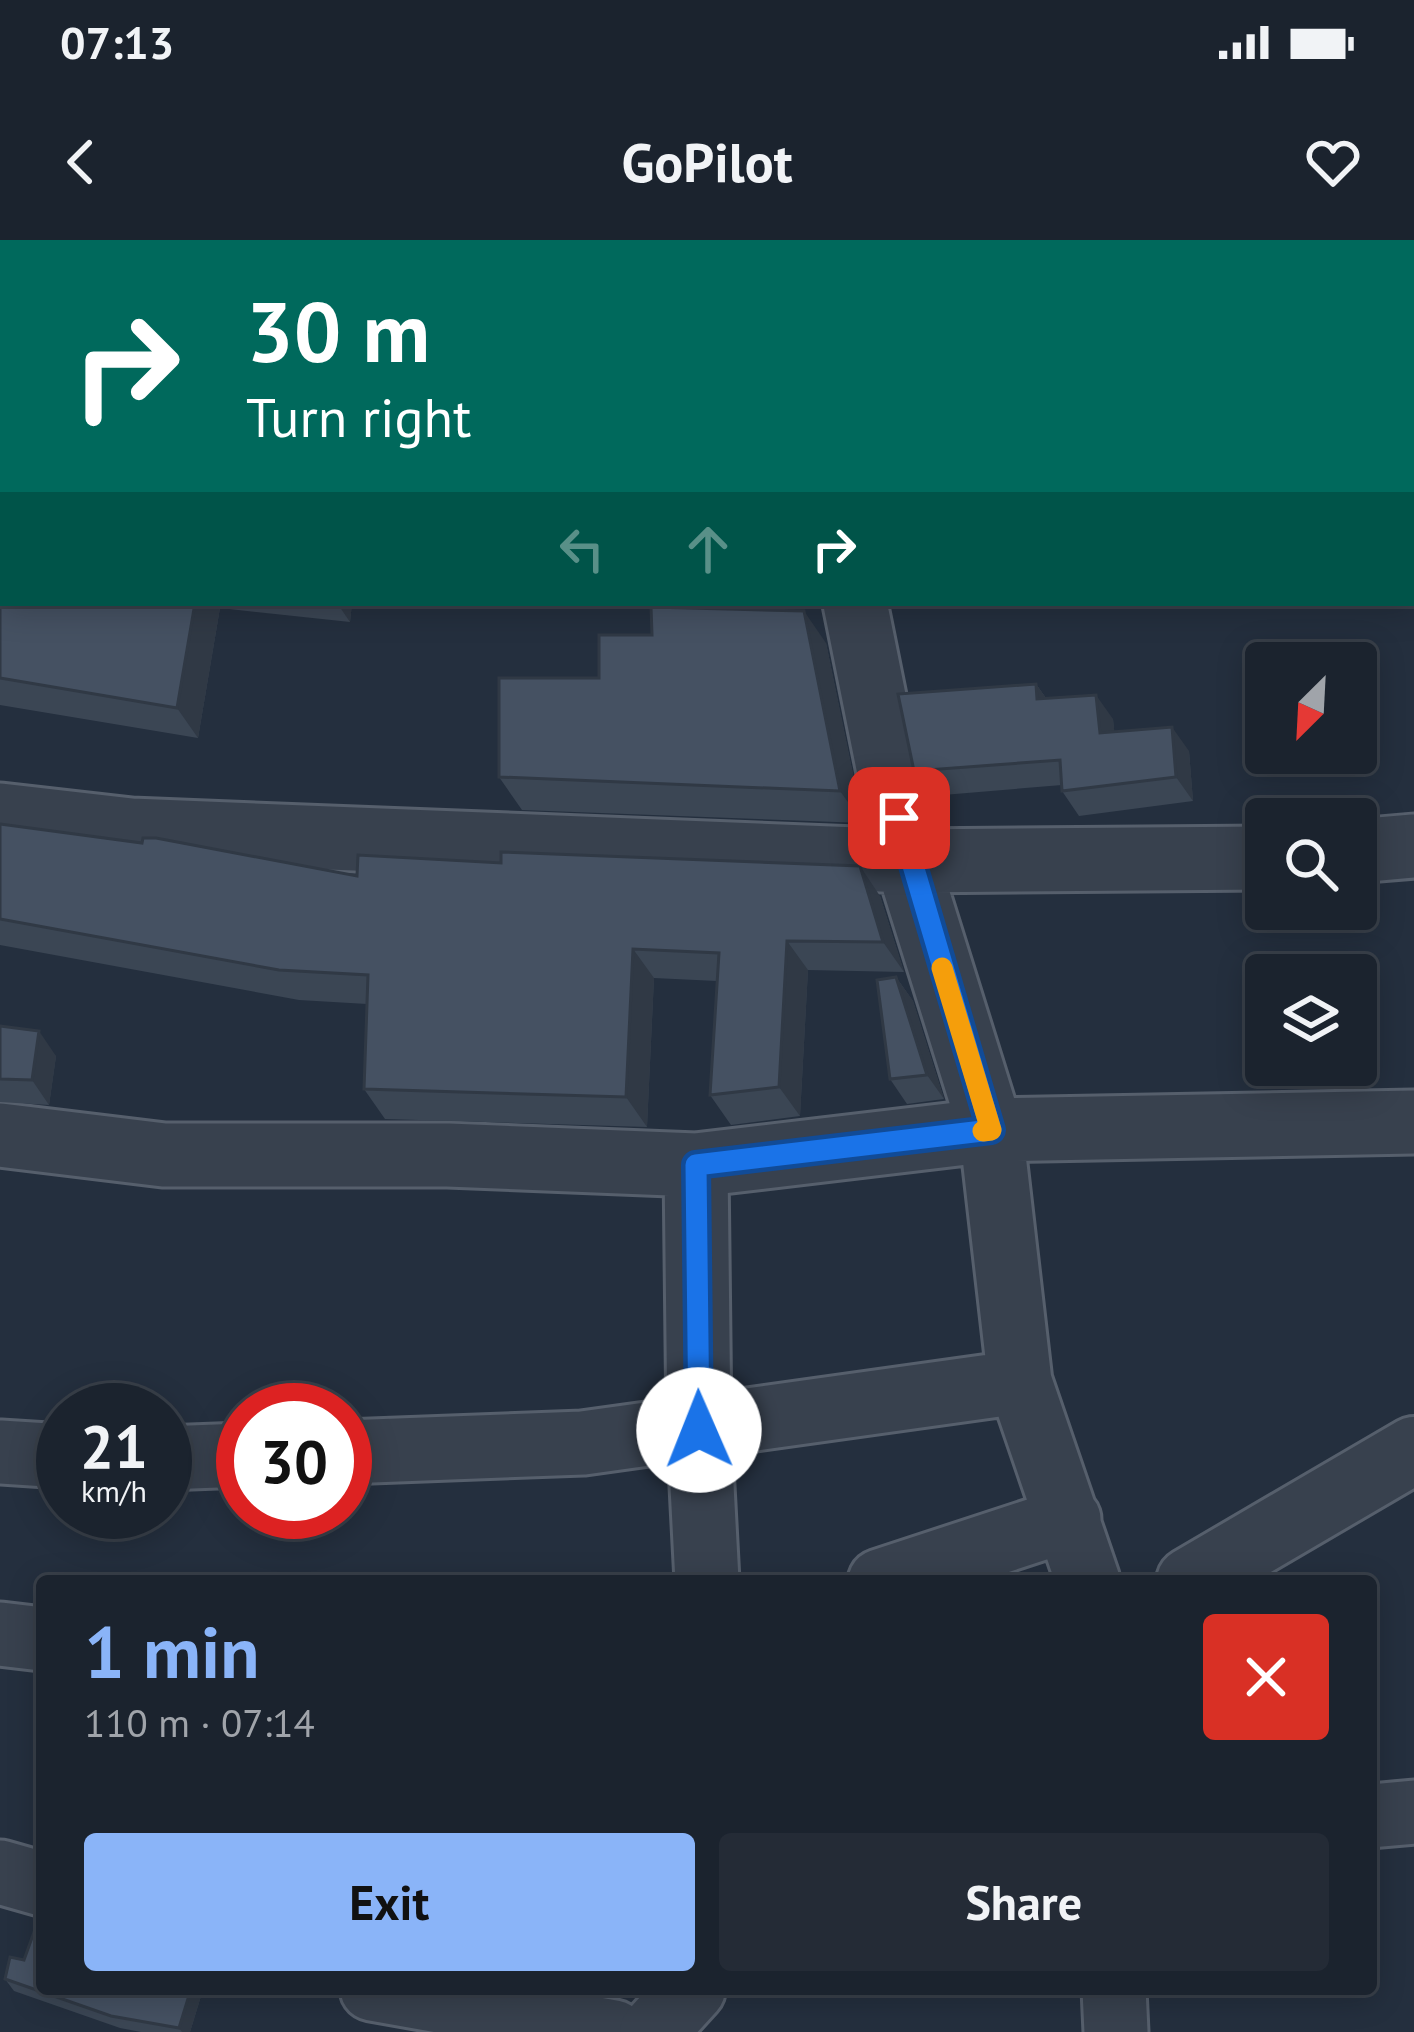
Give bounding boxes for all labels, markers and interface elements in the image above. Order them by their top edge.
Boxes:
text: 07:13 [60,13,174,71]
text: GoPilot [621,127,793,197]
icon: back [48,129,114,195]
icon: heart [1300,129,1366,195]
text: 30 m [246,276,430,385]
icon: right [48,288,204,444]
text: Turn right [246,382,471,452]
icon: left [549,516,615,582]
icon: ahead [675,516,741,582]
icon: right [801,516,867,582]
north arrow [1245,642,1377,774]
map controls [1245,642,1377,1086]
pin [848,767,950,869]
icon: arrive [866,785,932,851]
button: search [1245,798,1377,930]
button: layers [1245,954,1377,1086]
position arrow [636,1367,762,1493]
speed limit sign: 30 [216,1383,372,1539]
text: 21 [80,1407,148,1485]
text: km/h [81,1471,147,1510]
text: 1 min [84,1605,260,1698]
button: close [1203,1614,1329,1740]
text: 110 m · 07:14 [84,1697,315,1748]
button: Exit [84,1833,695,1971]
button: Share [719,1833,1329,1971]

